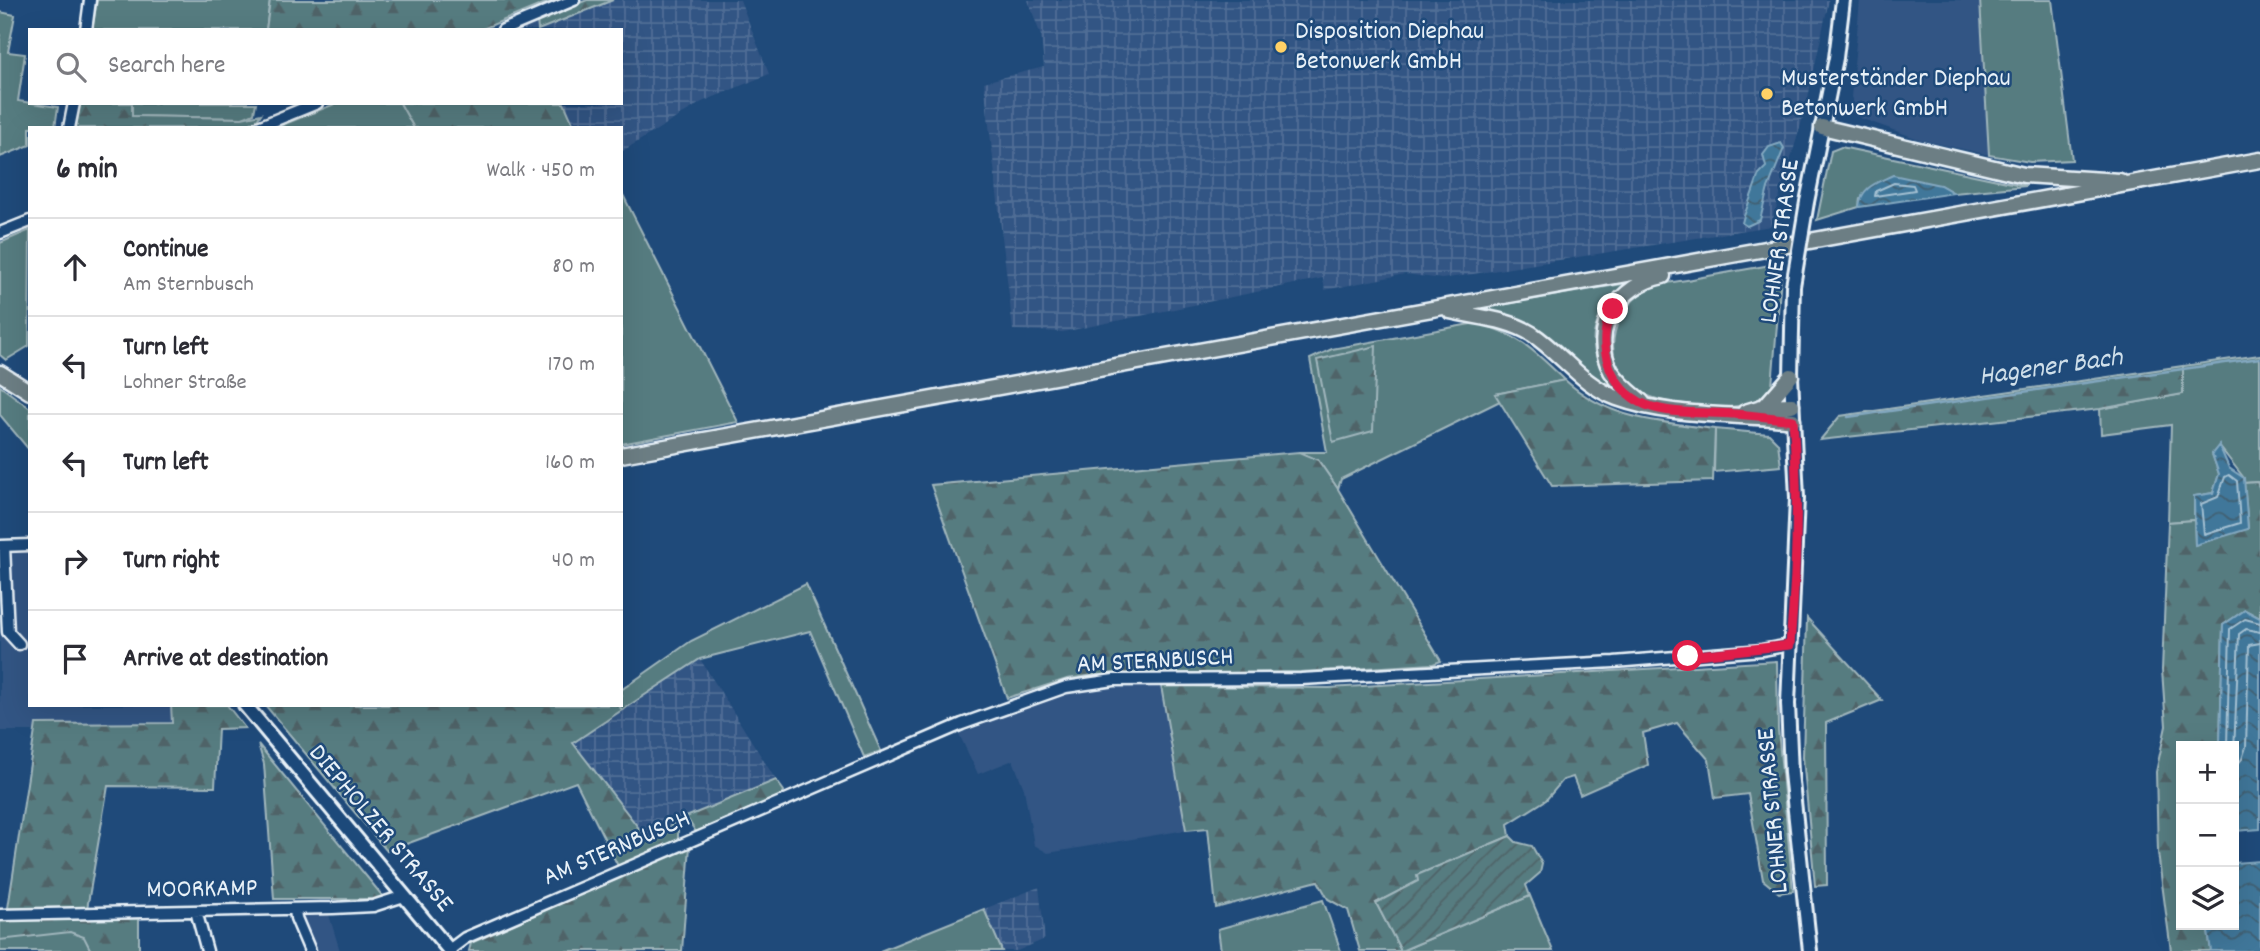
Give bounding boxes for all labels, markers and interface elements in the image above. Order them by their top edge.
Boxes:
place label: Disposition Diephau Betonwerk GmbH [1295,14,1484,81]
search box [28,28,623,105]
marker: Disposition Diephau Betonwerk GmbH [1273,39,1289,55]
icon: search [52,48,90,86]
text: Search here [108,48,226,85]
place label: Musterständer Diephau Betonwerk GmbH [1781,61,2011,128]
marker: Musterständer Diephau Betonwerk GmbH [1759,86,1775,102]
text: 6 min [56,150,118,193]
text: Walk · 450 m [487,155,595,188]
street label: LOHNER STRASSE [1751,156,1811,326]
text: Continue [123,232,208,269]
icon: ahead [56,248,94,286]
text: 80 m [552,251,595,284]
text: Am Sternbusch [123,269,254,302]
route end [1597,293,1628,324]
text: Turn left [123,330,209,367]
water label: Hagener Bach [1977,339,2127,399]
icon: left [56,346,94,384]
text: 170 m [548,349,595,382]
text: Lohner Straße [123,367,247,400]
icon: left [56,444,94,482]
text: Turn left [123,445,209,482]
text: 160 m [545,447,595,480]
icon: right [56,542,94,580]
text: Turn right [123,543,220,580]
text: 40 m [552,545,595,578]
street label: AM STERNBUSCH [1076,639,1234,685]
icon: arrive [56,640,94,678]
route start [1672,640,1703,671]
text: Arrive at destination [123,641,328,678]
street label: LOHNER STRASSE [1748,727,1800,895]
street label: DIEPHOLZER STRASSE [299,737,462,921]
map controls [2176,741,2239,930]
button: + [2176,741,2239,804]
street label: AM STERNBUSCH [537,801,697,897]
button: − [2176,804,2239,867]
button: layers [2176,867,2239,930]
street label: MOORKAMP [146,871,258,909]

